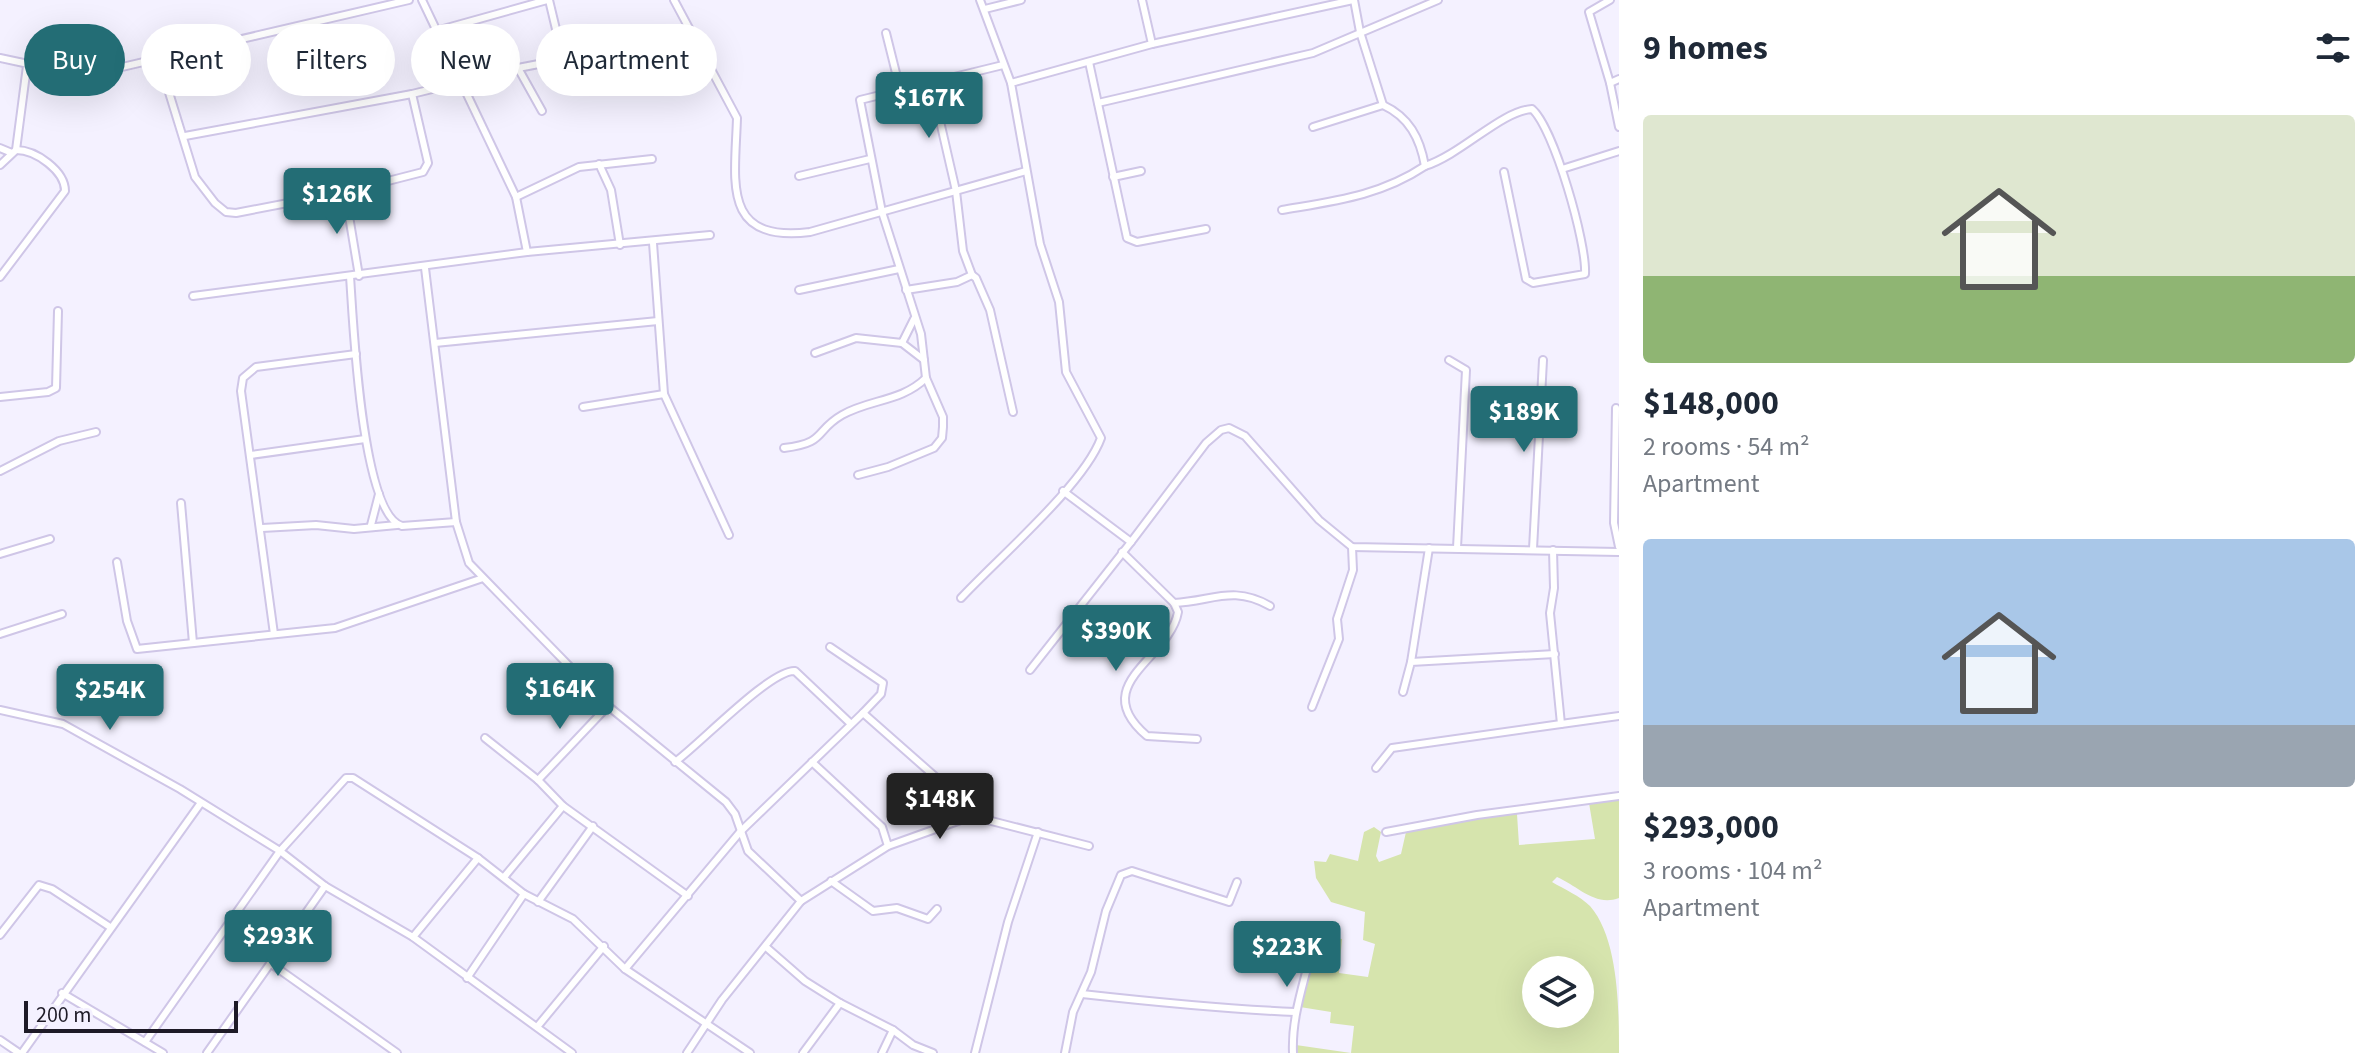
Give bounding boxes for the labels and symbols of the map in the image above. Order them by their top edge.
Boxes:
pin: $167K [873,72,985,140]
pin: $126K [281,168,393,236]
pin: $189K [1468,386,1580,454]
pin: $390K [1060,605,1172,673]
pin: $164K [504,663,616,731]
pin: $254K [54,664,166,732]
pin: $148K [884,773,996,841]
pin: $293K [222,910,334,978]
pin: $223K [1231,921,1343,989]
scale bar [24,997,238,1033]

